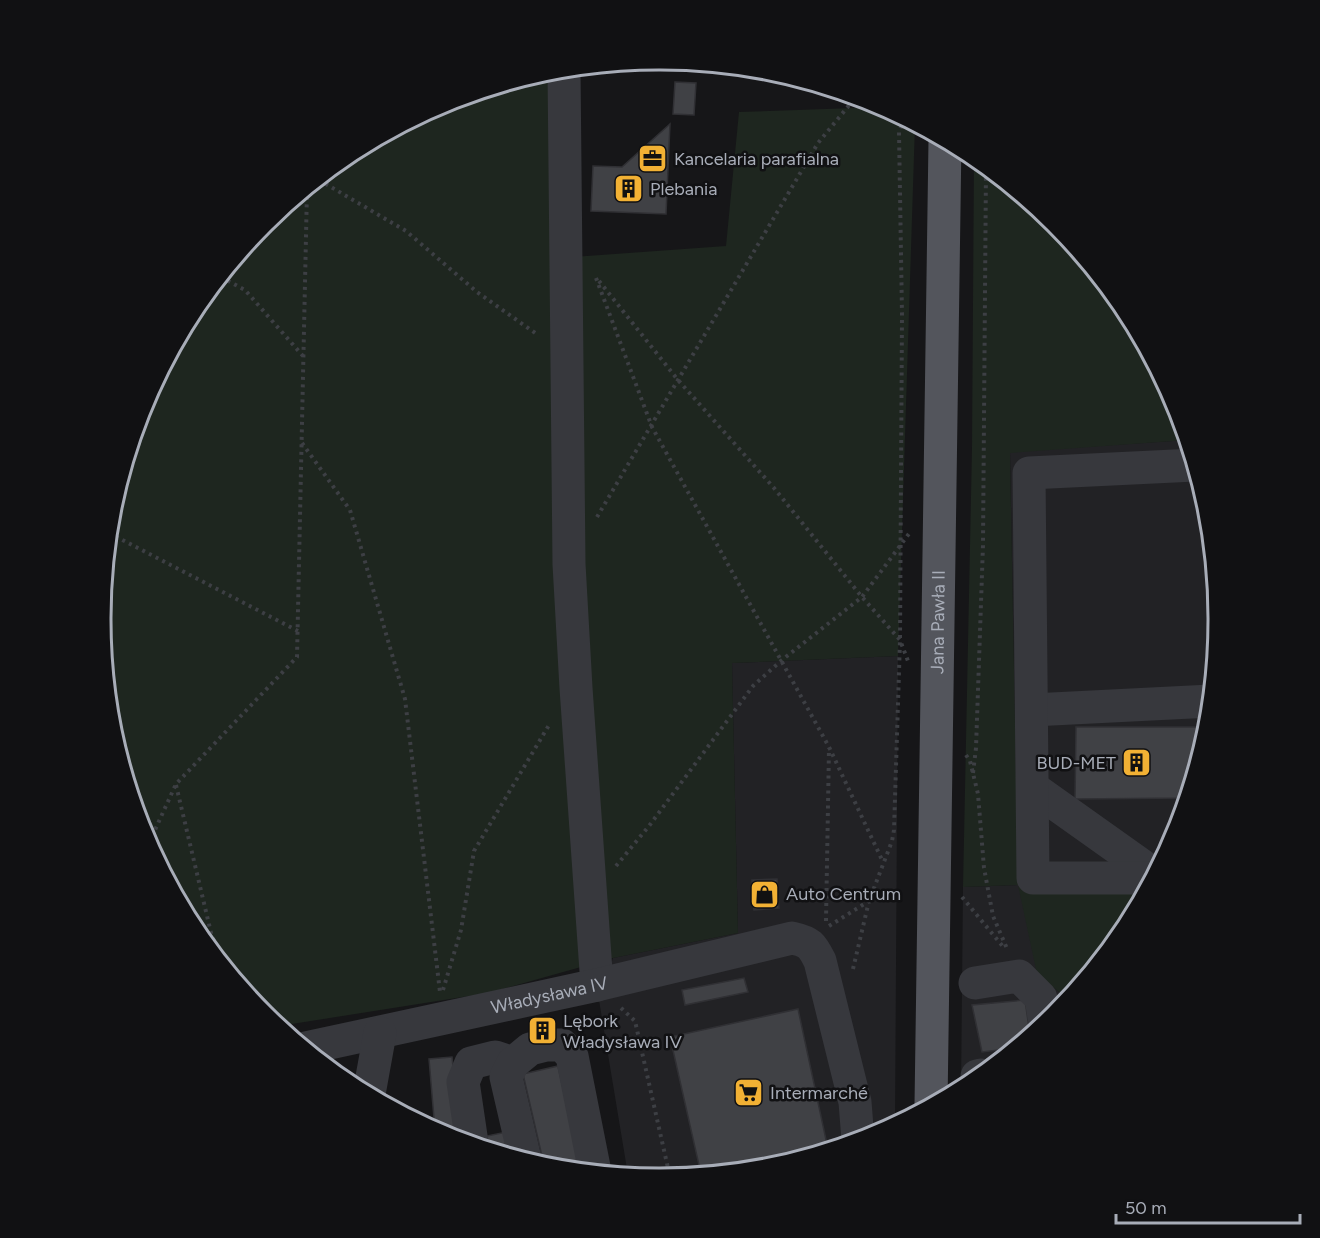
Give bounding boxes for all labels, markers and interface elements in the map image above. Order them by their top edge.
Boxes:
office icon: Kancelaria parafialna [637,143,669,175]
place label: Kancelaria parafialna [674,148,839,170]
building icon: Plebania [613,173,645,205]
place label: Plebania [650,178,717,200]
street label: Jana Pawła II [926,570,950,674]
building icon: BUD-MET [1121,747,1153,779]
place label: BUD-MET [1037,752,1116,774]
shop icon: Auto Centrum [749,878,781,910]
place label: Auto Centrum [786,883,901,905]
street label: Władysława IV [489,972,611,1019]
place label: Lębork Władysława IV [563,1010,682,1053]
building icon: Lębork Władysława IV [526,1015,558,1047]
supermarket icon: Intermarché [733,1077,765,1109]
place label: Intermarché [770,1082,868,1104]
scale bar [1116,1187,1300,1225]
text: 50 m [1125,1197,1167,1219]

